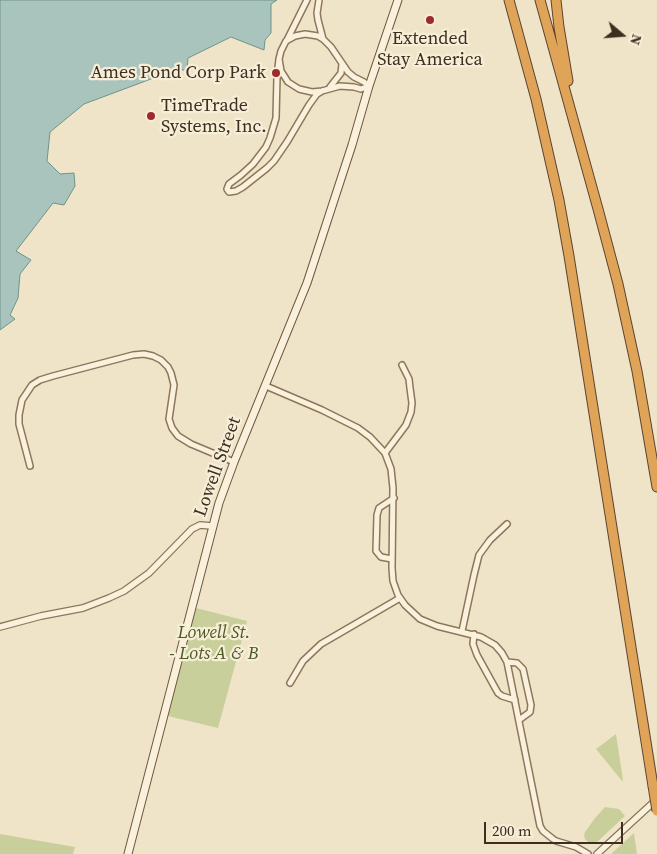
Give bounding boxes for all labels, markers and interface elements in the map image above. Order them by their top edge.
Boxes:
north arrow [597,10,647,60]
marker: Extended Stay America [424,14,436,26]
place label: Extended Stay America [377,28,483,70]
text: N [625,32,647,48]
place label: Ames Pond Corp Park [91,62,266,84]
marker: Ames Pond Corp Park [270,67,282,79]
place label: TimeTrade Systems, Inc. [161,95,267,138]
marker: TimeTrade Systems, Inc. [145,110,157,122]
street label: Lowell Street [190,414,246,520]
park label: Lowell St. - Lots A & B [169,622,259,664]
scale bar [487,812,626,844]
text: 200 m [492,820,532,841]

